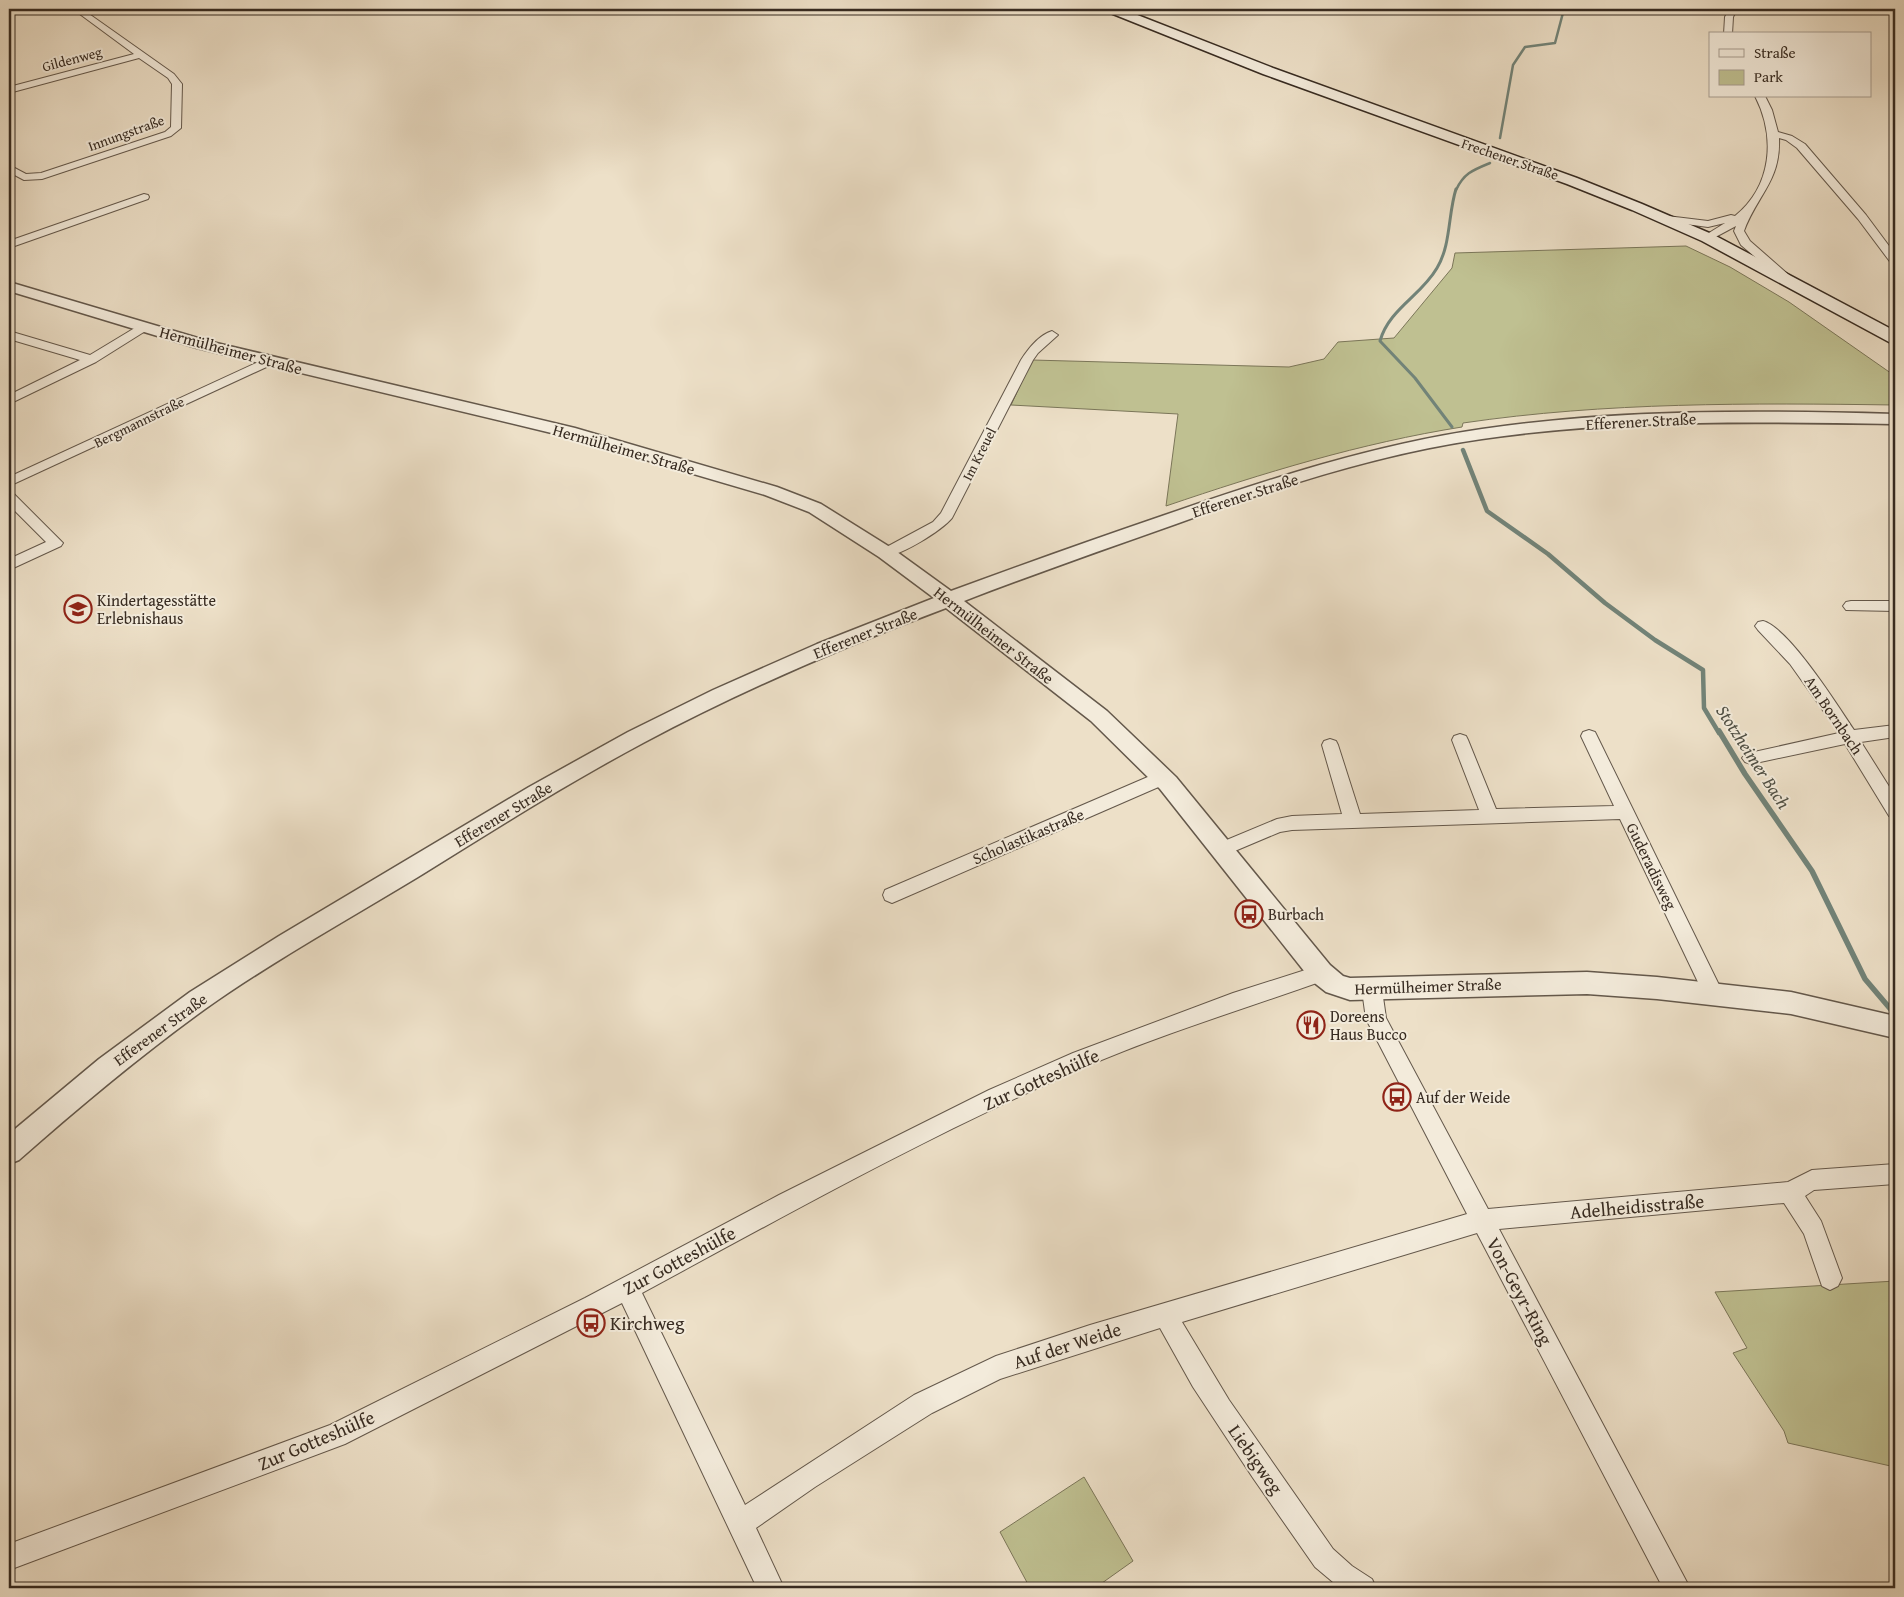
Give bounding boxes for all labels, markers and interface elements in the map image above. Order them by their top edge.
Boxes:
legend [1709,32,1872,98]
street label: Gildenweg [40,41,104,77]
text: Straße [1754,42,1796,63]
text: Park [1754,66,1783,87]
street label: Innungstraße [85,110,167,156]
street label: Frechener Straße [1459,133,1562,185]
street label: Hermülheimer Straße [157,319,305,381]
street label: Bergmannstraße [90,391,188,453]
street label: Efferener Straße [1585,406,1697,436]
street label: Hermülheimer Straße [550,417,698,481]
street label: Im Kreuel [957,424,1001,484]
street label: Efferener Straße [1189,466,1301,524]
street label: Hermülheimer Straße [929,580,1059,690]
place label: Kindertagesstätte Erlebnishaus [97,588,216,630]
school or university icon: Kindertagesstätte Erlebnishaus [63,594,93,624]
street label: Efferener Straße [809,601,921,665]
street label: Am Bornbach [1799,671,1869,759]
water label: Stotzheimer Bach [1710,699,1797,814]
street label: Efferener Straße [449,775,557,853]
street label: Scholastikastraße [969,802,1087,870]
street label: Guderadisweg [1621,818,1683,914]
bus stop icon: Burbach [1234,899,1264,929]
place label: Burbach [1268,902,1324,926]
street label: Hermülheimer Straße [1354,971,1502,1001]
street label: Efferener Straße [108,987,212,1071]
place label: Doreens Haus Bucco [1330,1004,1407,1046]
restaurant icon: Doreens Haus Bucco [1296,1010,1326,1040]
street label: Zur Gotteshülfe [978,1041,1104,1117]
bus stop icon: Auf der Weide [1382,1082,1412,1112]
place label: Auf der Weide [1416,1085,1510,1109]
street label: Adelheidisstraße [1569,1186,1705,1226]
street label: Zur Gotteshülfe [617,1218,741,1302]
street label: Von-Geyr-Ring [1480,1232,1560,1350]
bus stop icon: Kirchweg [576,1308,606,1338]
place label: Kirchweg [610,1309,685,1337]
street label: Auf der Weide [1009,1314,1125,1376]
street label: Zur Gotteshülfe [253,1403,379,1477]
street label: Liebigweg [1222,1418,1291,1500]

